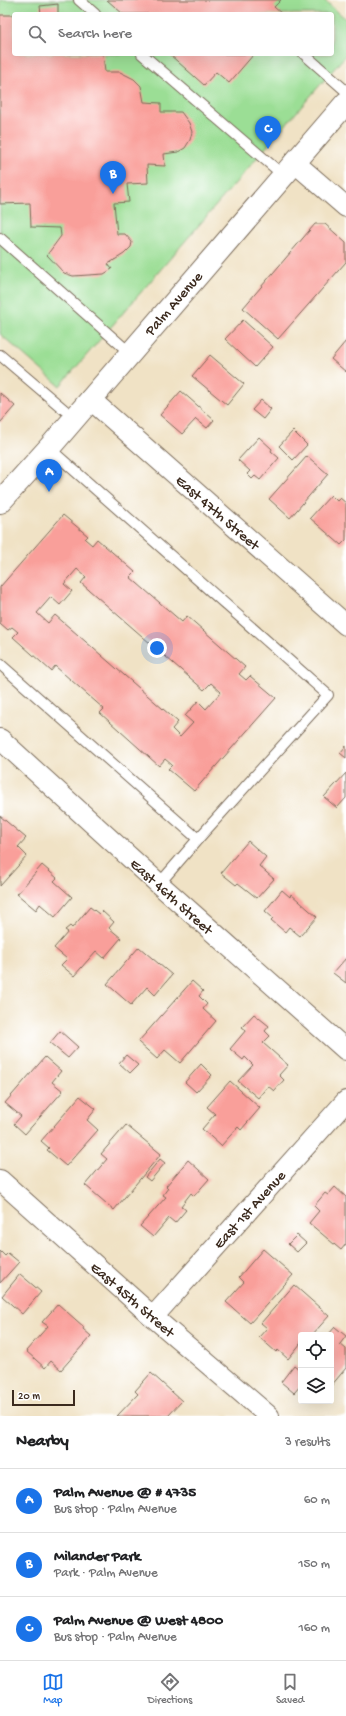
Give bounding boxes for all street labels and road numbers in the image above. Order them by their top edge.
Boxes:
street label: Palm Avenue [141,268,207,341]
street label: East 47th Street [171,472,264,556]
street label: East 46th Street [126,856,217,941]
street label: East 1st Avenue [211,1167,291,1253]
street label: East 45th Street [86,1259,179,1343]

